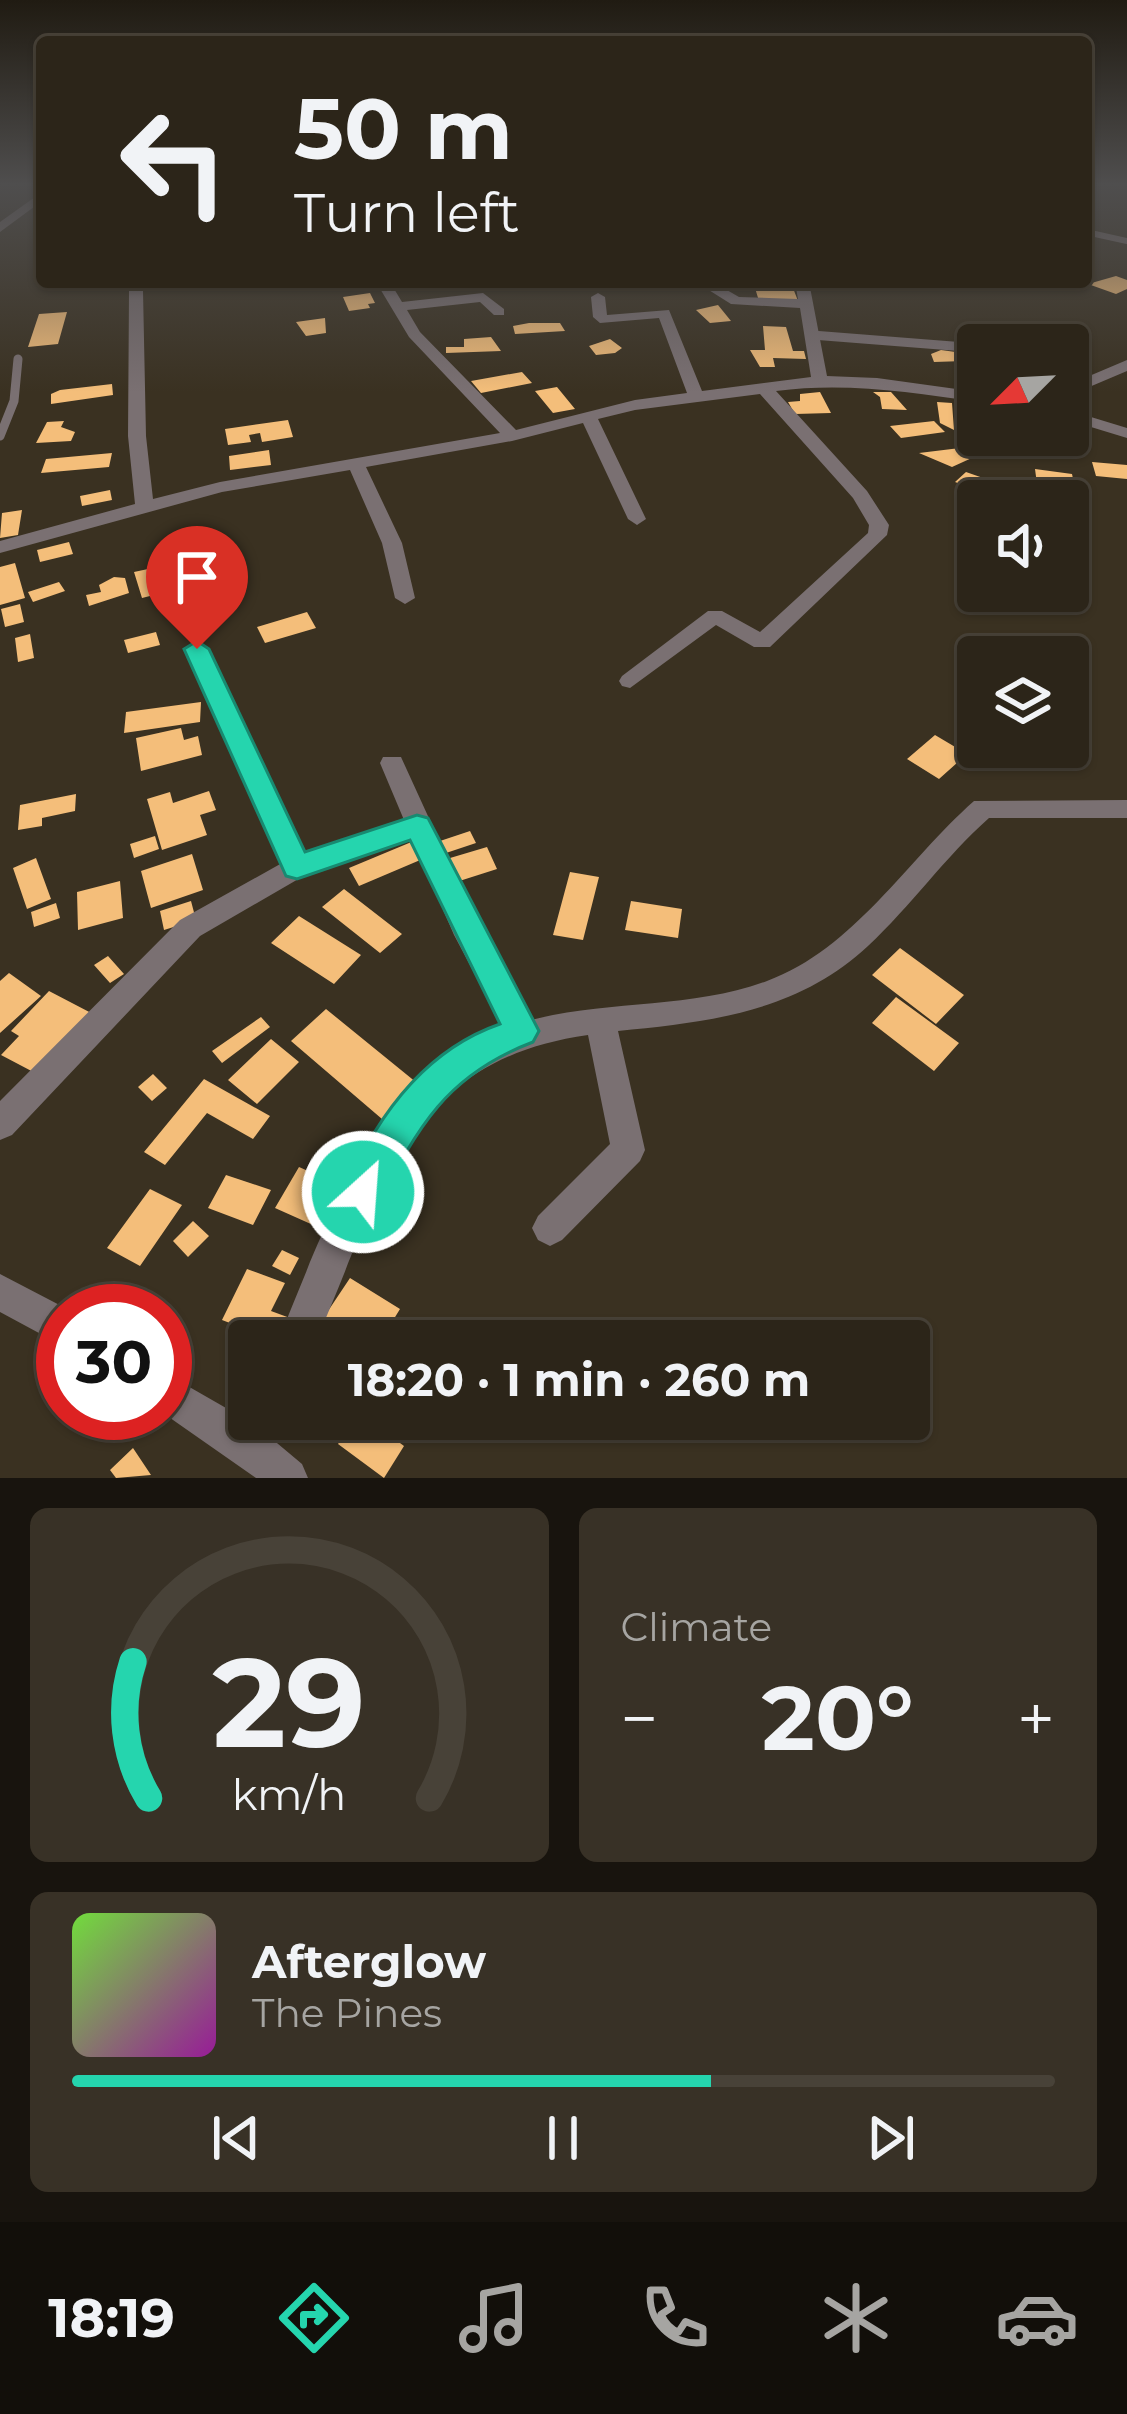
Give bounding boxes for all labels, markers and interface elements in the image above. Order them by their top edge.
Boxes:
text: 50 m [294,78,513,180]
icon: left [96,84,252,240]
text: Turn left [294,180,520,246]
north arrow [957,324,1089,456]
map controls [957,324,1089,768]
button: sound [957,480,1089,612]
pin [146,526,248,649]
icon: arrive [164,544,230,610]
button: layers [957,636,1089,768]
position arrow [300,1129,426,1255]
speed limit sign: 30 [36,1284,192,1440]
text: 18:20 · 1 min · 260 m [348,1352,810,1407]
text: Climate [621,1603,772,1651]
text: 29 [213,1626,366,1778]
text: 20° [762,1663,914,1773]
text: − [621,1678,658,1759]
text: + [1017,1678,1055,1759]
text: km/h [232,1768,346,1821]
text: Afterglow [252,1934,486,1989]
text: The Pines [252,1989,442,2037]
icon: previous [203,2105,269,2171]
icon: pause [530,2105,596,2171]
icon: next [858,2105,924,2171]
icon: directions [272,2276,356,2360]
icon: music [452,2276,536,2360]
icon: phone [633,2276,717,2360]
icon: climate [814,2276,898,2360]
icon: car [995,2276,1079,2360]
text: 18:19 [48,2285,175,2351]

